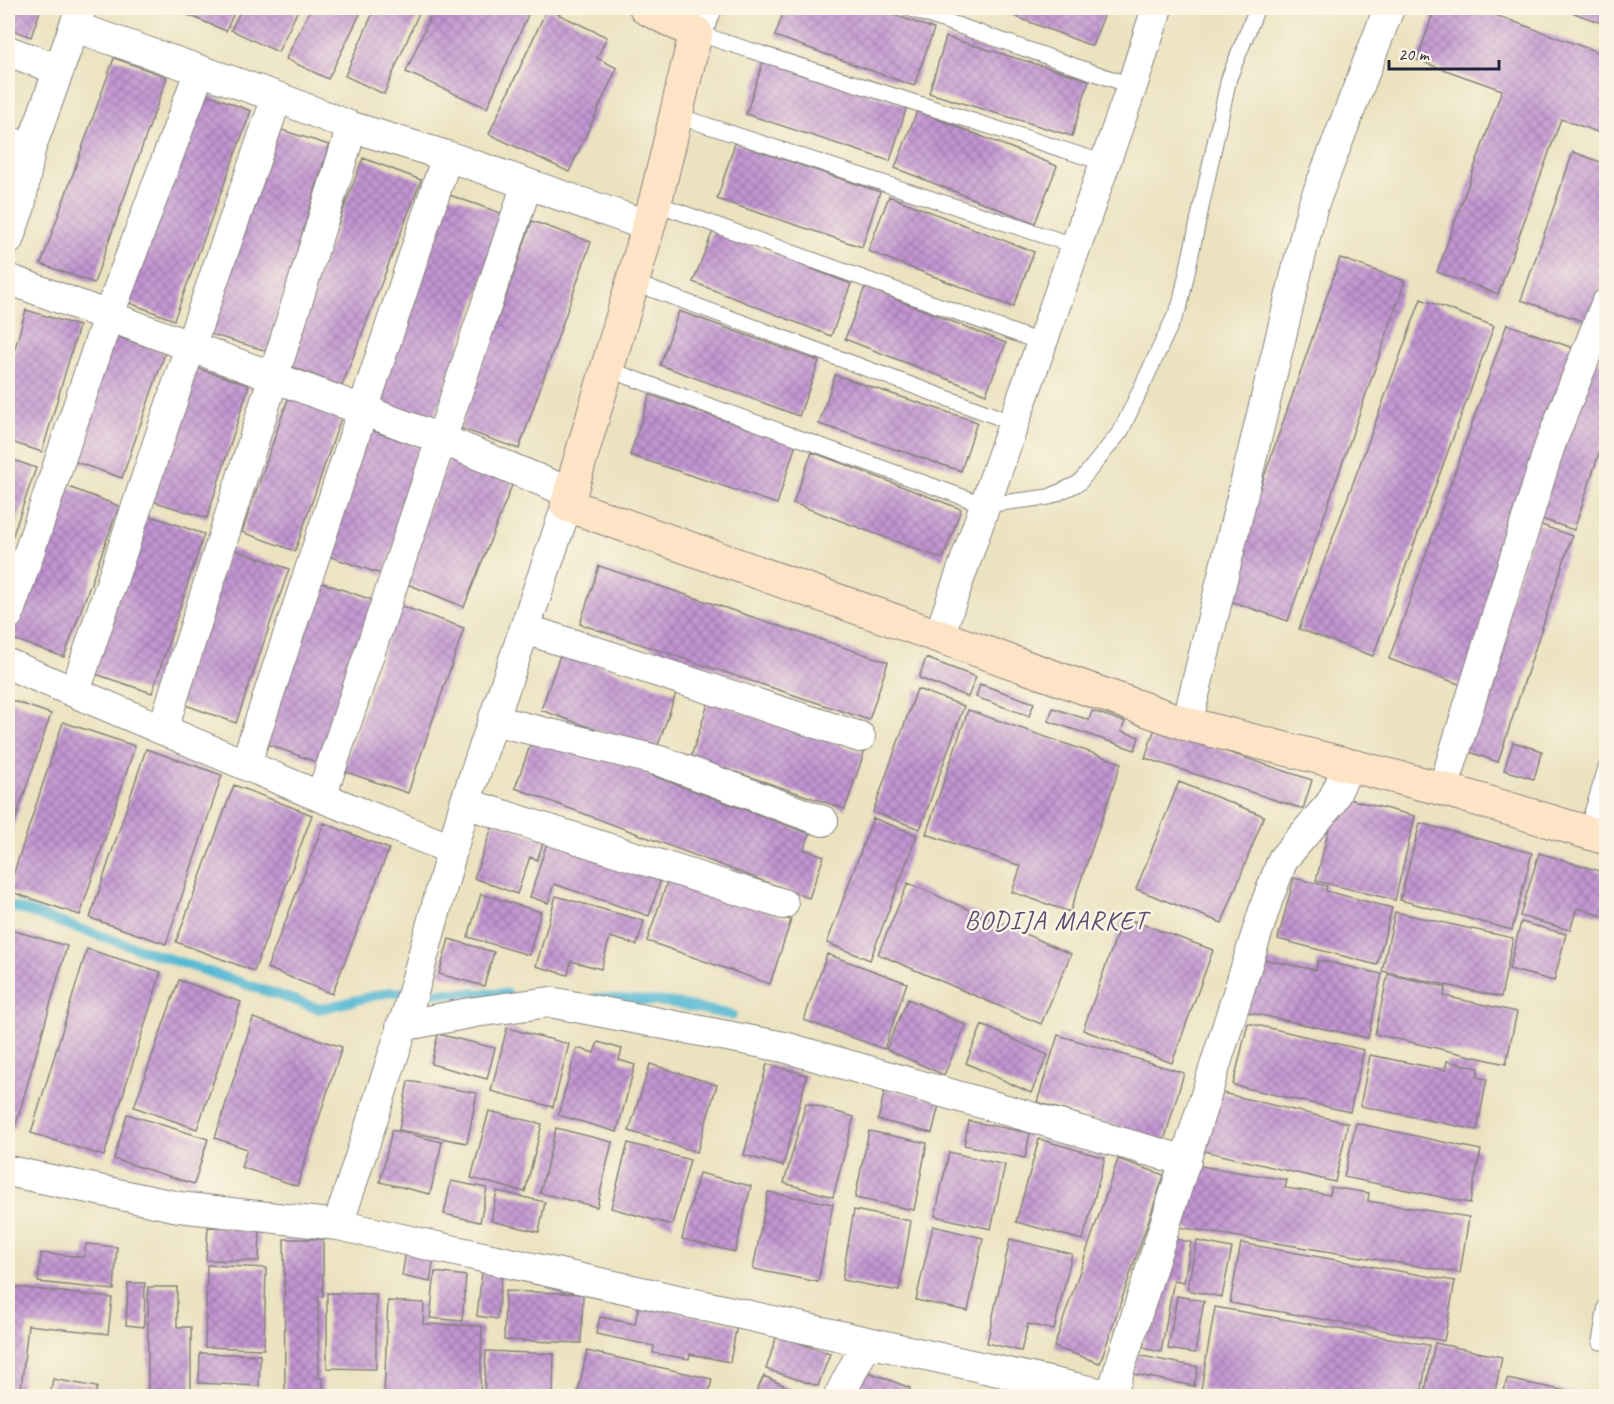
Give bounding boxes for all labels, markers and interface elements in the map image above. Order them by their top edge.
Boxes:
scale bar [1389,33,1498,71]
text: 20 m [1398,43,1431,65]
district label: BODIJA MARKET [964,904,1151,937]

